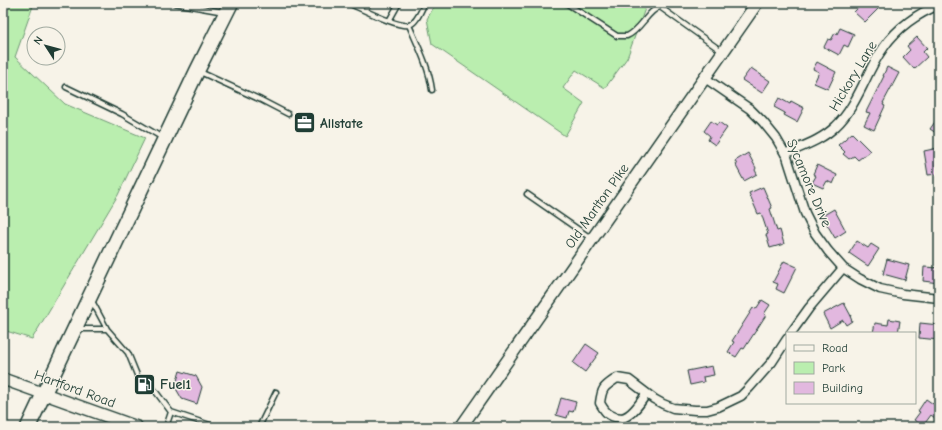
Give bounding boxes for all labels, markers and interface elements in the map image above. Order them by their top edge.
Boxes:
north arrow [26,26,66,66]
text: N [31,34,46,47]
street label: Hickory Lane [825,38,881,114]
office icon: Allstate [292,110,318,136]
place label: Allstate [320,115,363,132]
street label: Sycamore Drive [783,136,835,230]
street label: Old Marlton Pike [561,160,633,252]
legend [786,332,916,404]
text: Road [822,341,848,355]
text: Park [822,361,845,375]
street label: Hartford Road [32,366,118,412]
fuel station icon: Fuel1 [131,371,157,397]
place label: Fuel1 [160,376,191,393]
text: Building [822,381,863,395]

